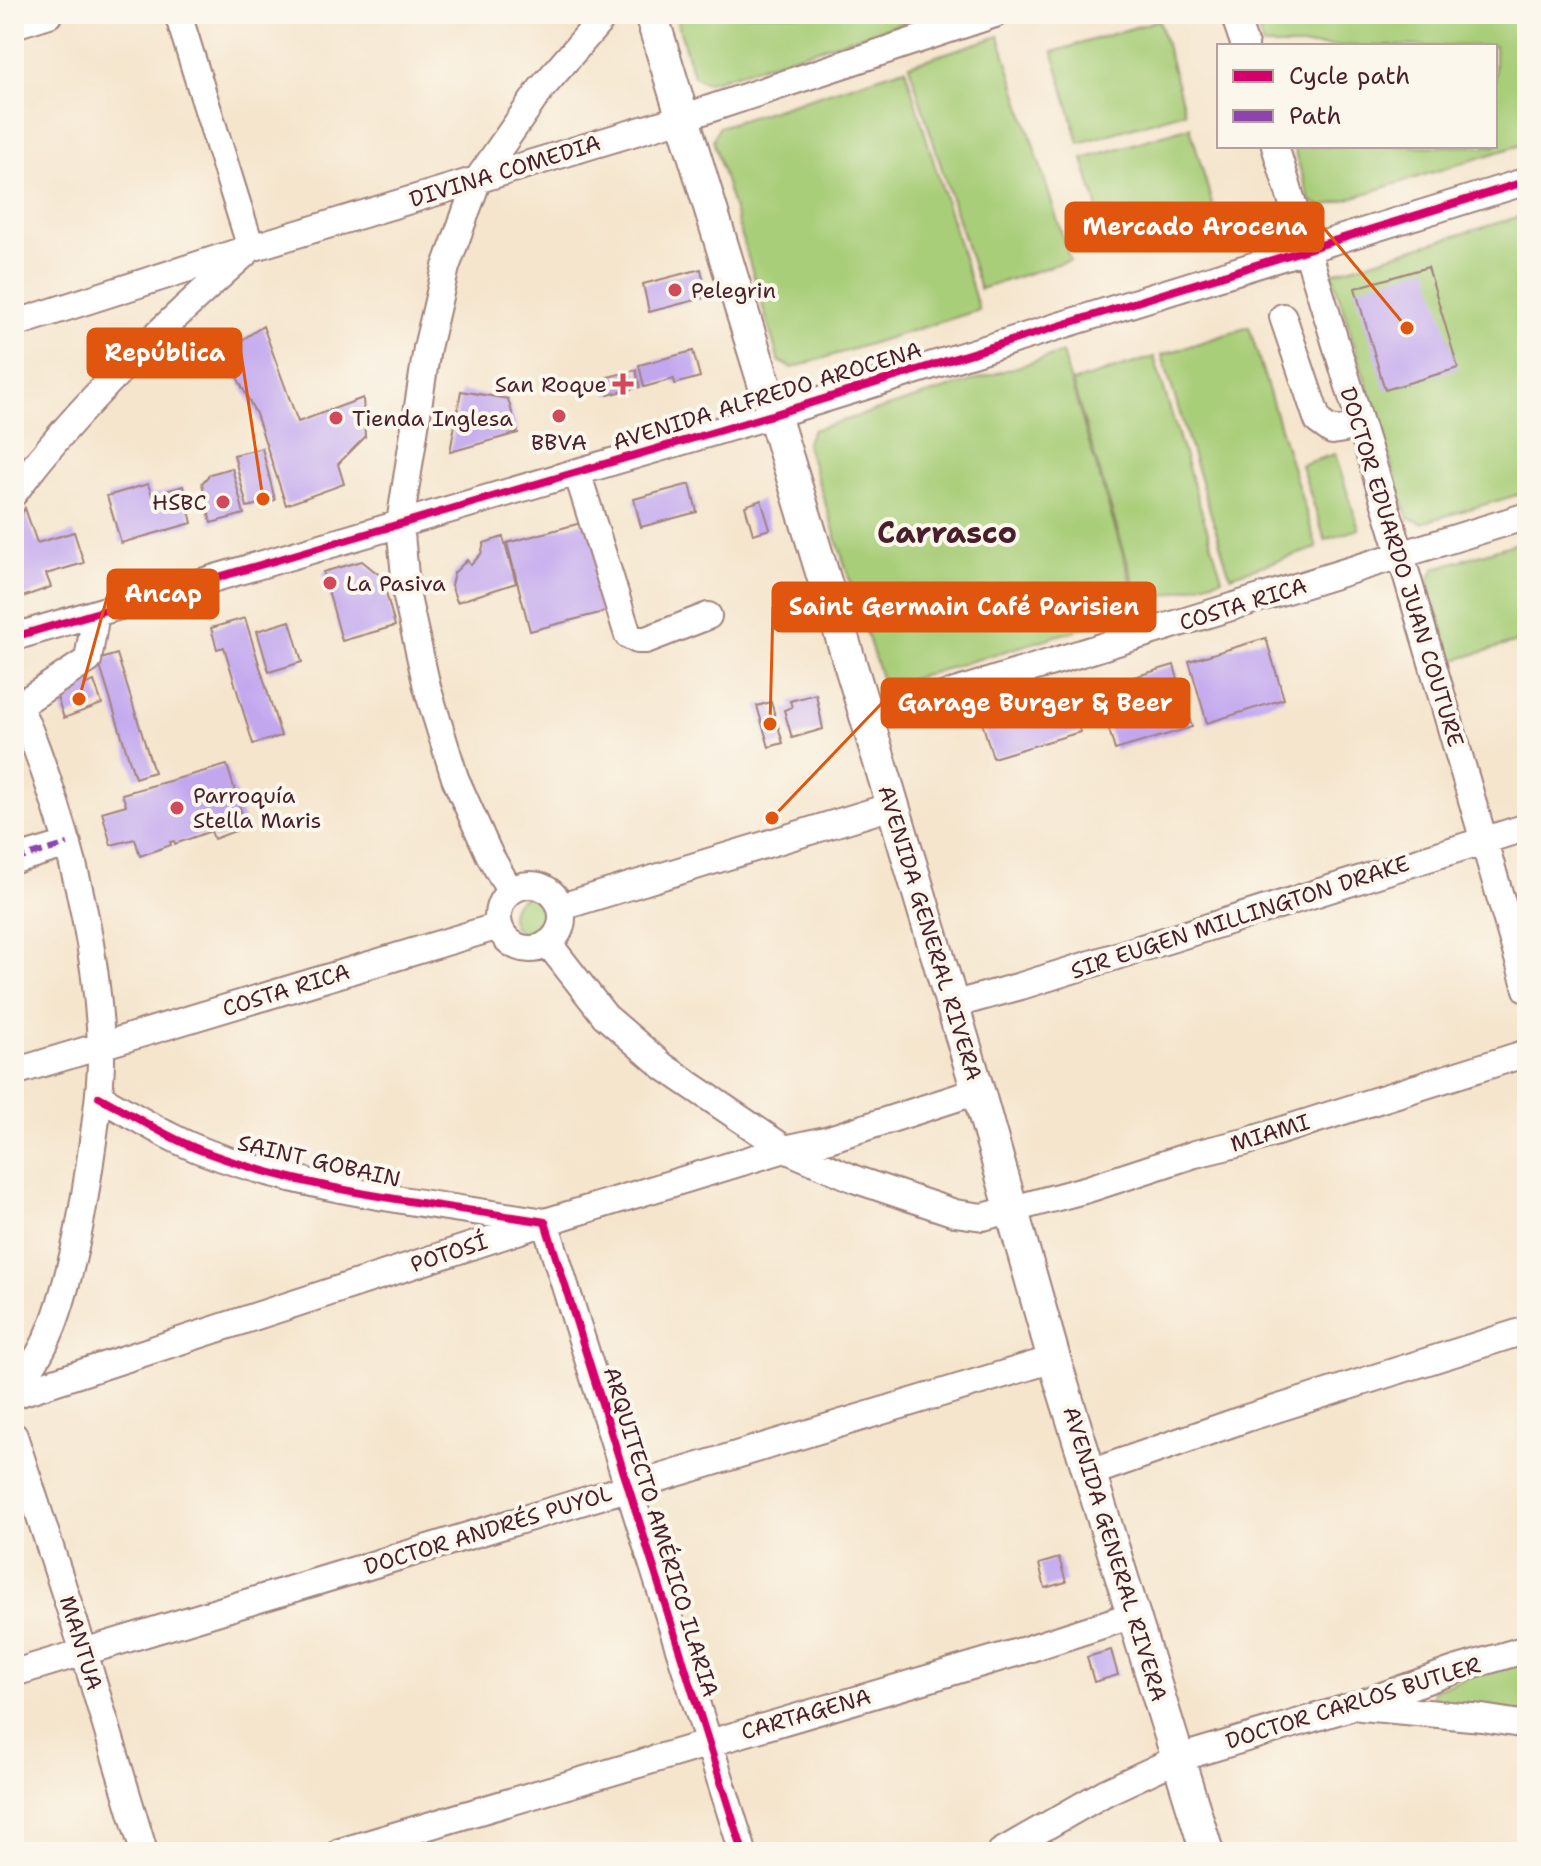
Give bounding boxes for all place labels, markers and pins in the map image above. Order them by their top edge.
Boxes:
callout: Mercado Arocena [1066,203,1323,251]
place label: Pelegrin [691,276,776,305]
marker: Pelegrin [666,281,684,299]
callout: República [88,329,241,377]
place label: San Roque [495,370,607,399]
marker: San Roque [614,375,632,393]
place label: Tienda Inglesa [352,404,513,433]
marker: BBVA [550,407,568,425]
marker: Tienda Inglesa [327,409,345,427]
place label: BBVA [531,428,587,457]
place label: HSBC [152,488,207,517]
marker: HSBC [214,493,232,511]
place label: La Pasiva [346,569,446,598]
callout: Ancap [108,570,218,618]
marker: La Pasiva [321,574,339,592]
callout: Saint Germain Café Parisien [773,583,1155,631]
callout: Garage Burger & Beer [882,679,1189,727]
place label: Parroquía Stella Maris [193,781,321,835]
marker: Parroquía Stella Maris [168,799,186,817]

